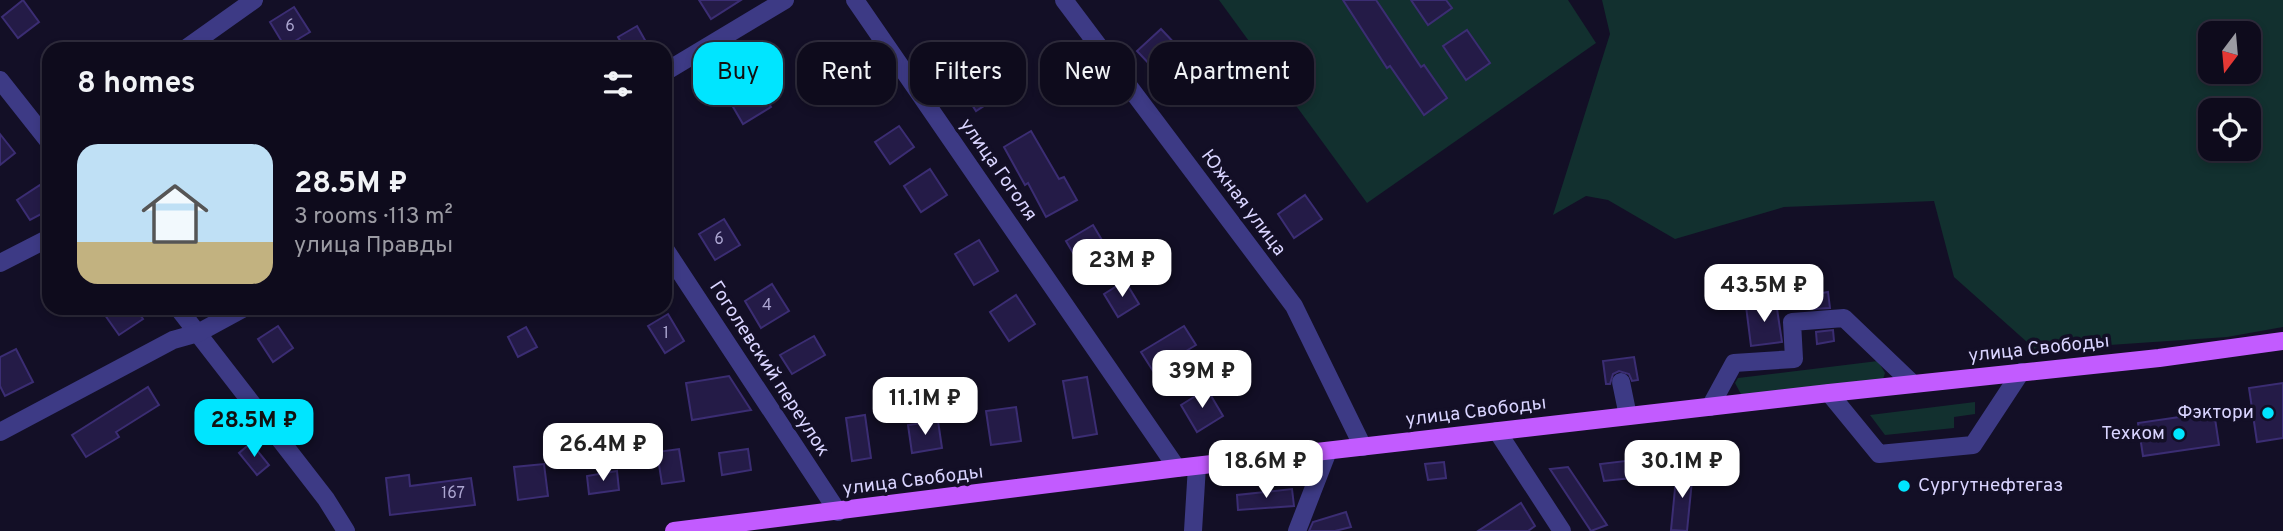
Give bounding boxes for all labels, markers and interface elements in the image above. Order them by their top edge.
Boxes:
house number: 6 [285,17,295,37]
north arrow [2198,21,2261,84]
map controls [2198,21,2261,161]
chip: Buy [693,42,783,105]
chip: Rent [797,42,896,105]
chip: Filters [910,42,1026,105]
chip: New [1040,42,1135,105]
chip: Apartment [1149,42,1314,105]
icon: filters [599,65,637,103]
text: 8 homes [77,66,196,103]
button: locate [2198,98,2261,161]
street label: улица Гоголя [954,114,1042,226]
street label: Южная улица [1195,145,1291,261]
text: 28.5M ₽ [294,166,408,203]
icon: home [133,172,217,256]
text: 3 rooms · 113 m² [294,203,453,232]
house number: 6 [714,230,724,250]
text: улица Правды [294,232,453,261]
pin: 23M ₽ [1073,240,1171,299]
text: 23M ₽ [1088,247,1156,276]
pin: 43.5M ₽ [1699,264,1829,324]
text: 43.5M ₽ [1720,272,1808,301]
street label: Гоголевский переулок [703,277,835,461]
house number: 4 [762,296,772,316]
house number: 1 [663,324,669,344]
street label: улица Свободы [1967,330,2111,368]
pin: 39M ₽ [1153,350,1251,410]
text: 39M ₽ [1168,358,1236,387]
pin: 11.1M ₽ [860,378,990,437]
text: 11.1M ₽ [889,385,961,414]
street label: улица Свободы [1404,391,1548,433]
pin: 28.5M ₽ [189,400,319,459]
place label: Фэктори [2177,401,2254,425]
marker: Фэктори [2260,405,2276,421]
text: 28.5M ₽ [210,407,298,436]
place label: Техком [2101,422,2165,446]
pin: 26.4M ₽ [538,424,668,483]
marker: Техком [2171,426,2187,442]
text: 26.4M ₽ [559,431,647,460]
pin: 18.6M ₽ [1201,440,1331,500]
pin: 30.1M ₽ [1617,440,1747,500]
text: 18.6M ₽ [1225,448,1307,477]
text: 30.1M ₽ [1641,448,1723,477]
street label: улица Свободы [841,460,985,502]
place label: Сургутнефтегаз [1918,474,2063,498]
marker: Сургутнефтегаз [1896,478,1912,494]
house number: 167 [441,484,465,504]

